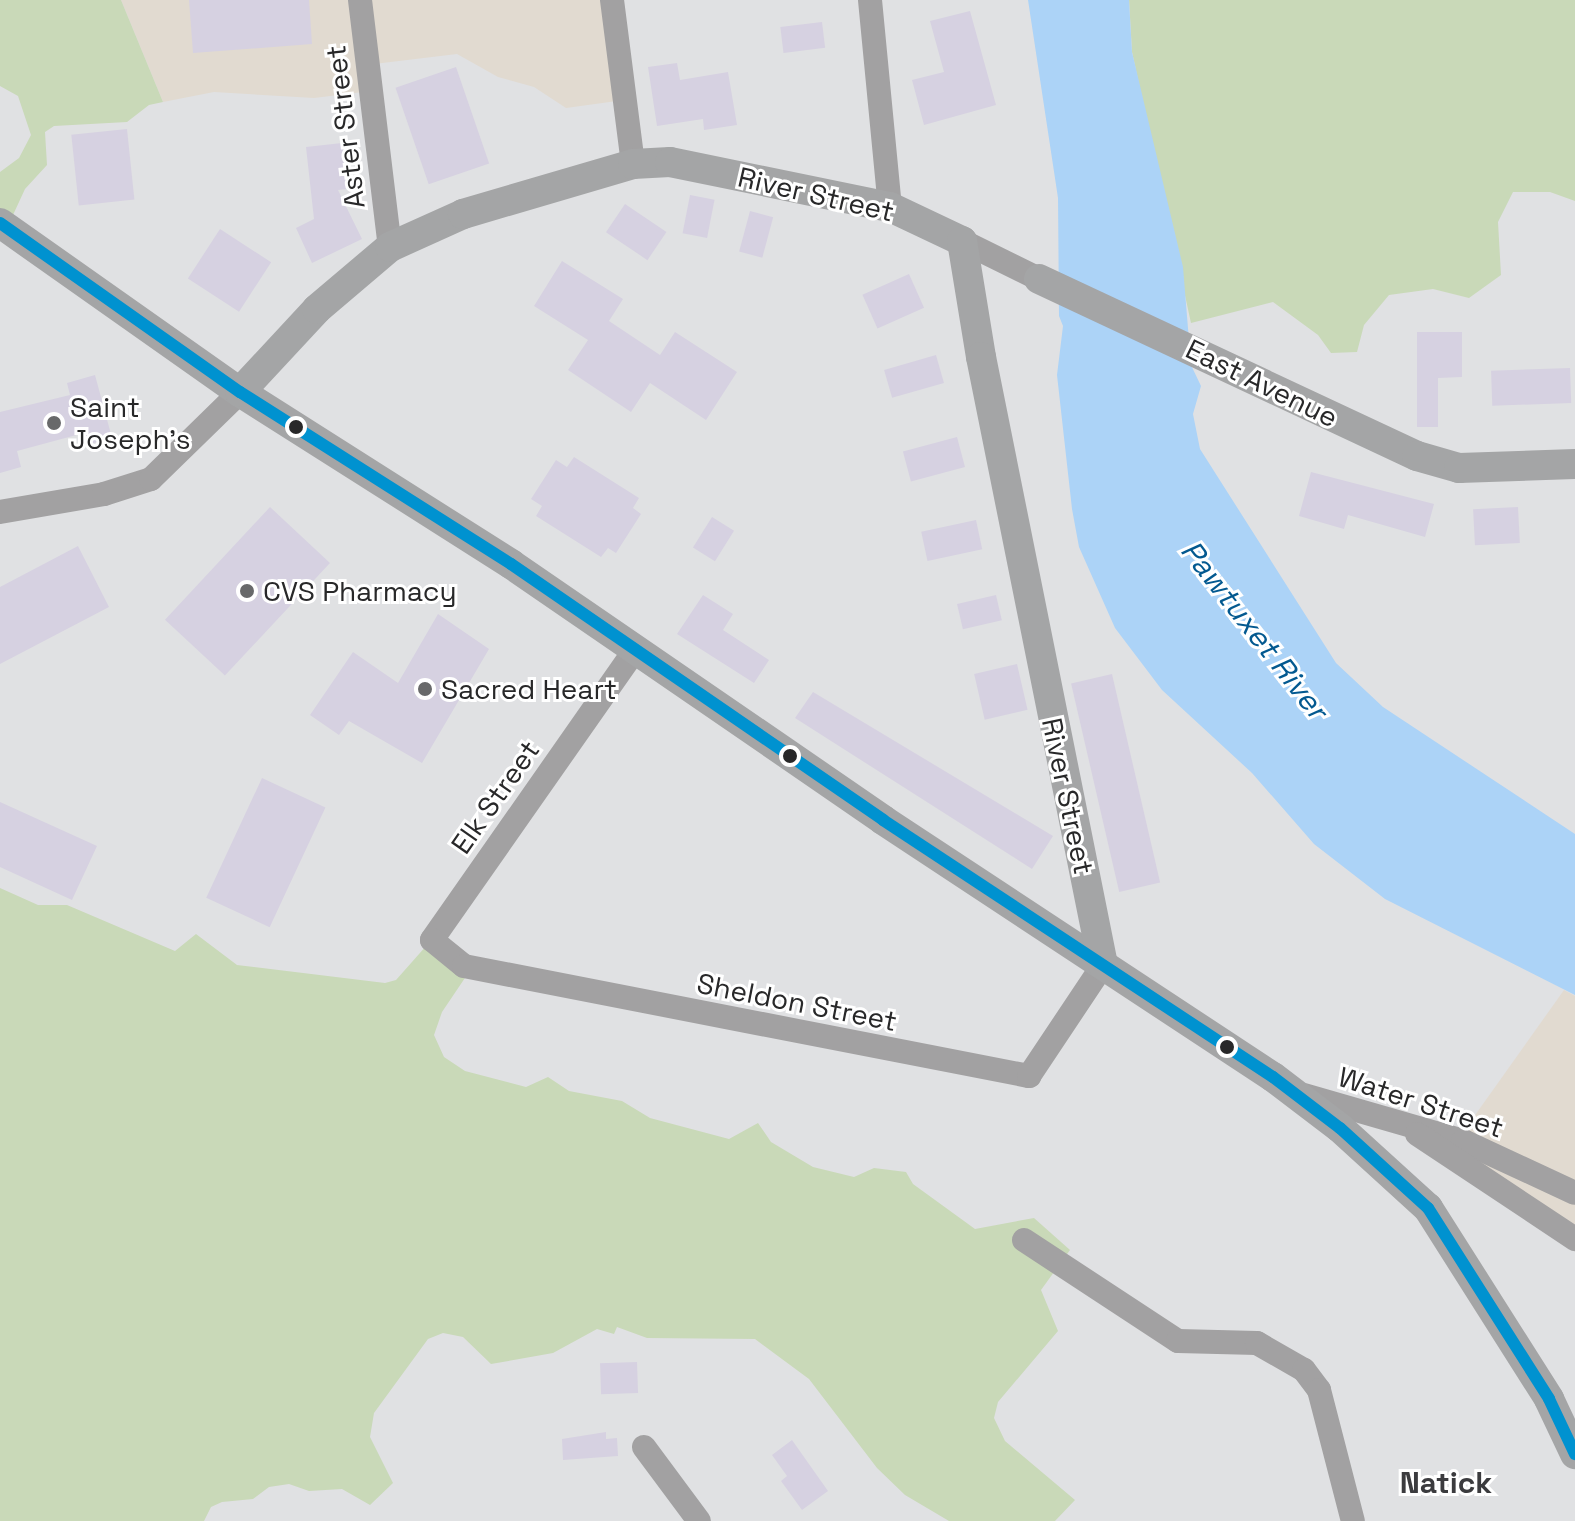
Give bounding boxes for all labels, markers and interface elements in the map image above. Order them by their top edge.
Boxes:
street label: Aster Street [318,43,372,211]
street label: River Street [735,160,897,228]
street label: East Avenue [1180,332,1344,434]
place label: Saint Joseph's [70,390,191,456]
marker: Saint Joseph's [45,414,63,432]
unlabelled marker [288,419,304,435]
water label: Pawtuxet River [1173,533,1335,727]
place label: CVS Pharmacy [263,574,457,608]
marker: CVS Pharmacy [238,582,256,600]
place label: Sacred Heart [441,672,617,706]
marker: Sacred Heart [416,680,434,698]
street label: River Street [1035,715,1101,877]
street label: Elk Street [444,734,546,860]
unlabelled marker [782,748,798,764]
street label: Sheldon Street [694,966,900,1038]
unlabelled marker [1219,1039,1235,1055]
street label: Water Street [1334,1059,1508,1145]
district label: Natick [1400,1465,1492,1501]

